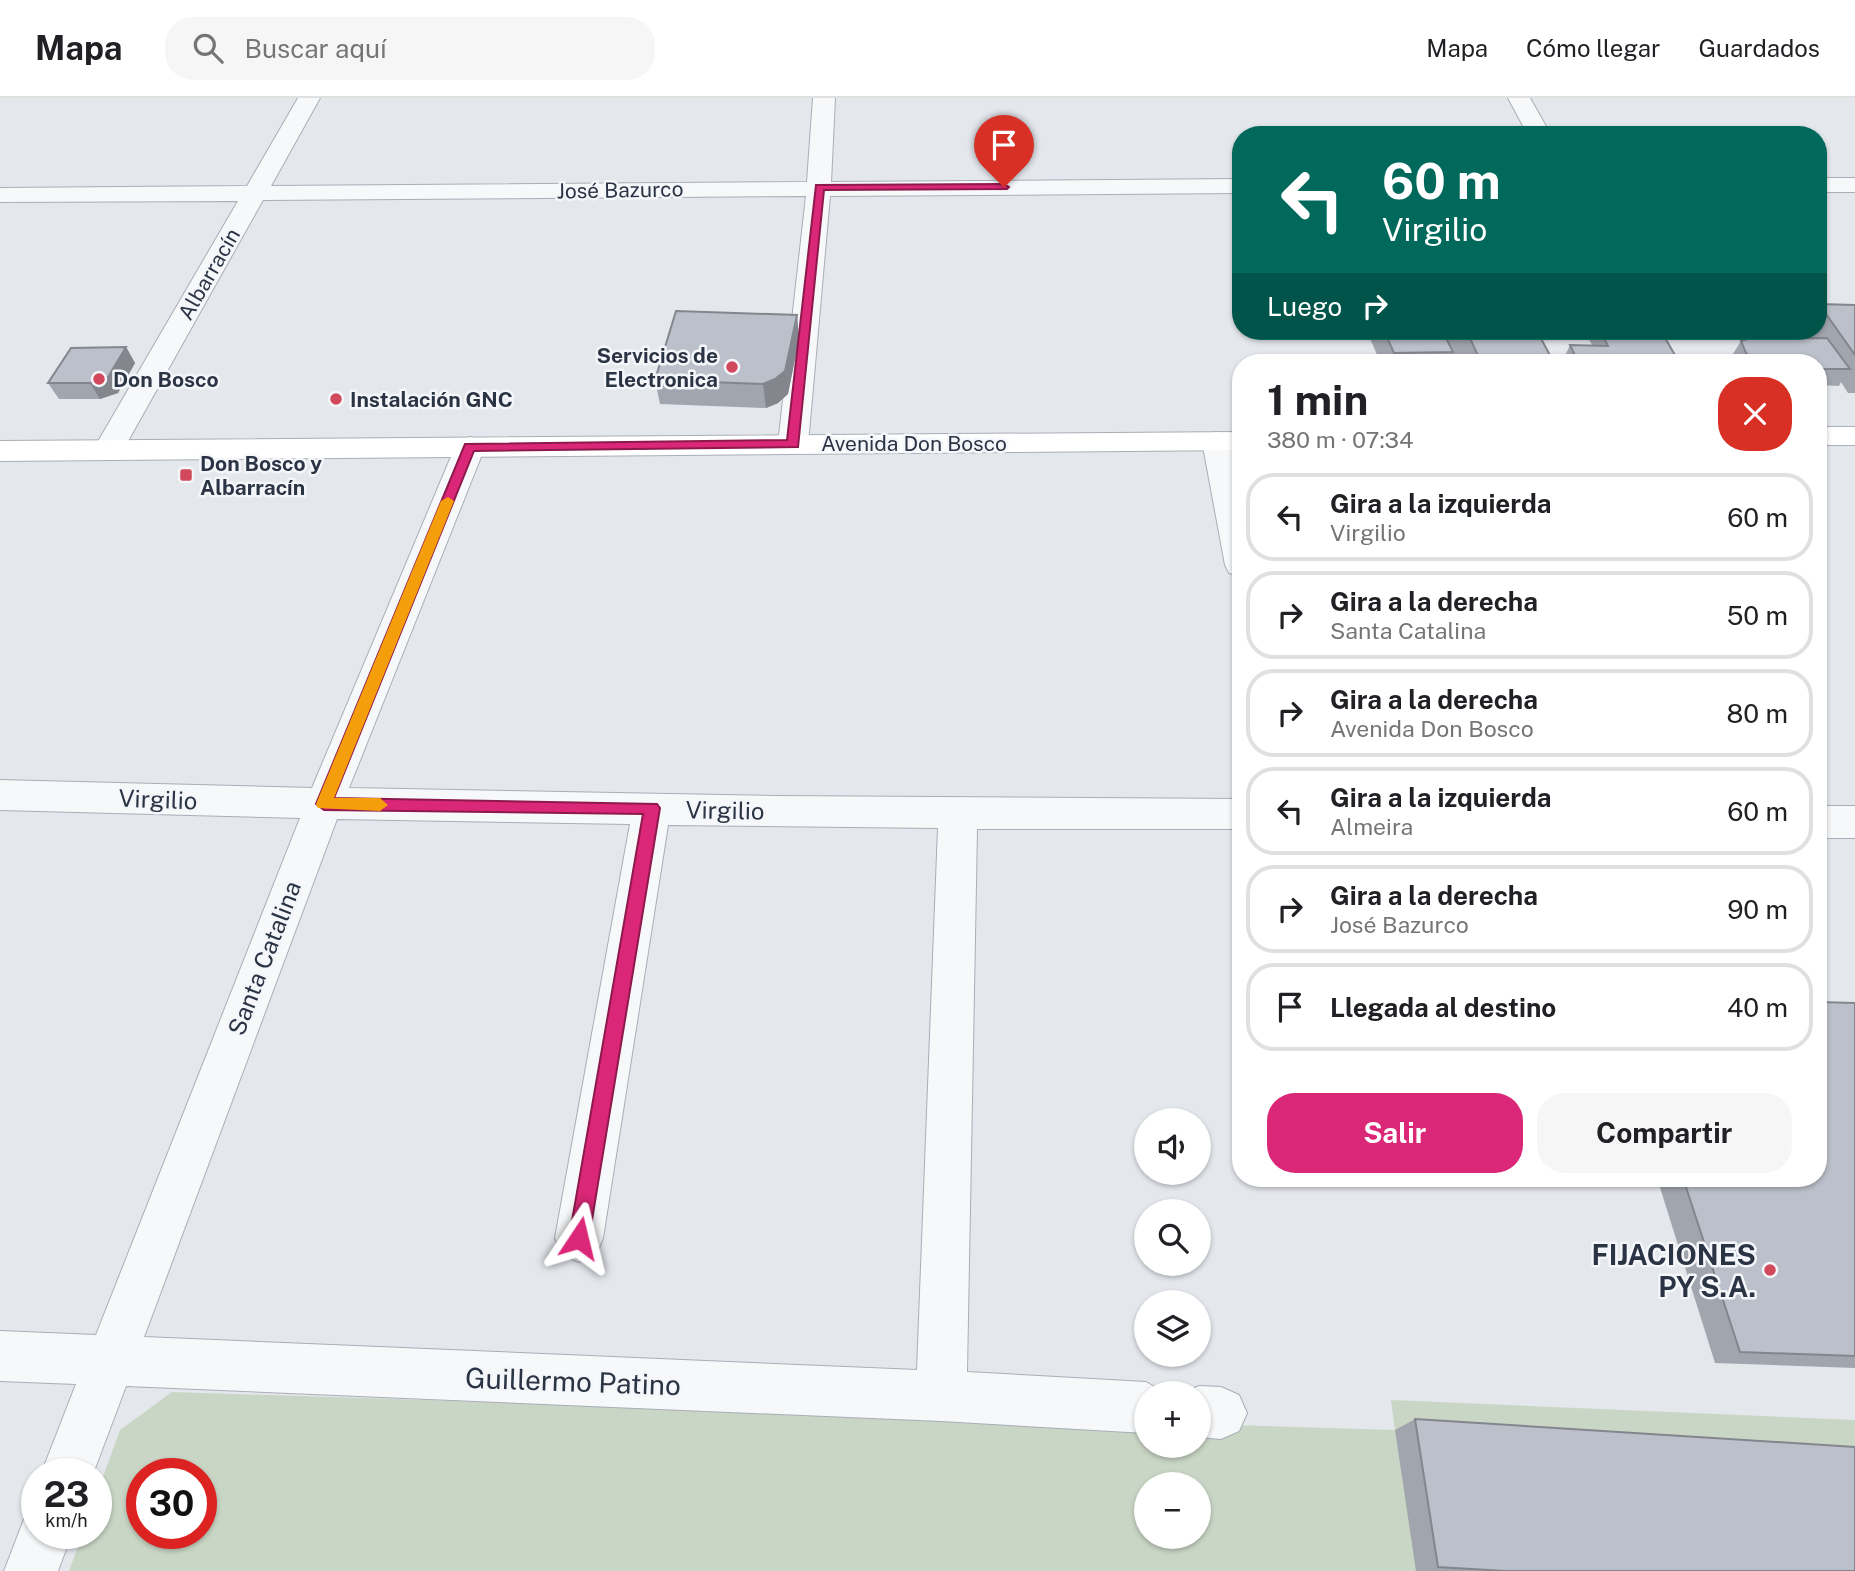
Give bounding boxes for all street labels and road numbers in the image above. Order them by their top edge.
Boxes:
street label: José Bazurco [556,176,684,204]
street label: Albarracín [173,224,245,324]
street label: Avenida Don Bosco [821,431,1007,456]
street label: Virgilio [118,784,198,814]
street label: Virgilio [685,795,765,825]
street label: Santa Catalina [222,877,306,1039]
street label: Guillermo Patino [465,1361,681,1401]

